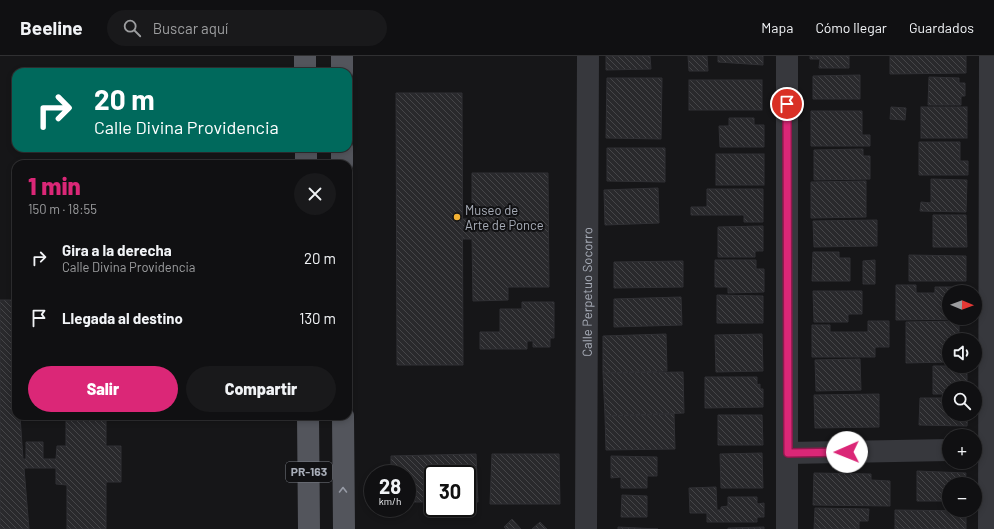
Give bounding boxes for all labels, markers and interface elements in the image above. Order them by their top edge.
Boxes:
search box [107,10,387,46]
text: Beeline [20,16,83,39]
icon: search [121,17,143,39]
text: Buscar aquí [153,19,228,37]
text: Mapa [761,19,793,36]
text: Cómo llegar [815,19,887,36]
text: Guardados [909,19,974,36]
text: 20 m [94,82,155,116]
icon: right [28,84,80,136]
pin [770,87,804,121]
icon: arrive [776,93,798,115]
text: Calle Divina Providencia [94,116,279,138]
text: 1 min [28,171,81,200]
button: close [294,173,336,215]
text: 150 m · 18:55 [28,201,97,217]
place label: Museo de Arte de Ponce [465,202,544,233]
marker: Museo de Arte de Ponce [452,212,462,222]
street label: Calle Perpetuo Socorro [579,227,595,357]
text: Gira a la derecha [62,241,172,259]
icon: right [28,247,50,269]
text: 20 m [304,249,336,267]
text: Calle Divina Providencia [62,259,195,275]
north arrow [942,285,982,325]
map controls [942,285,982,517]
icon: arrive [28,307,50,329]
text: Llegada al destino [62,309,183,327]
text: 130 m [299,309,336,327]
button: sound [942,333,982,373]
button: Salir [28,366,178,412]
button: Compartir [186,366,336,412]
button: search [942,381,982,421]
button: + [942,429,982,469]
position arrow [826,431,868,473]
road number: PR-163 [286,462,332,482]
speed limit sign: 30 [424,465,476,517]
text: 28 [379,474,401,498]
button: − [942,477,982,517]
one-way arrow [339,487,347,493]
text: km/h [379,495,401,507]

